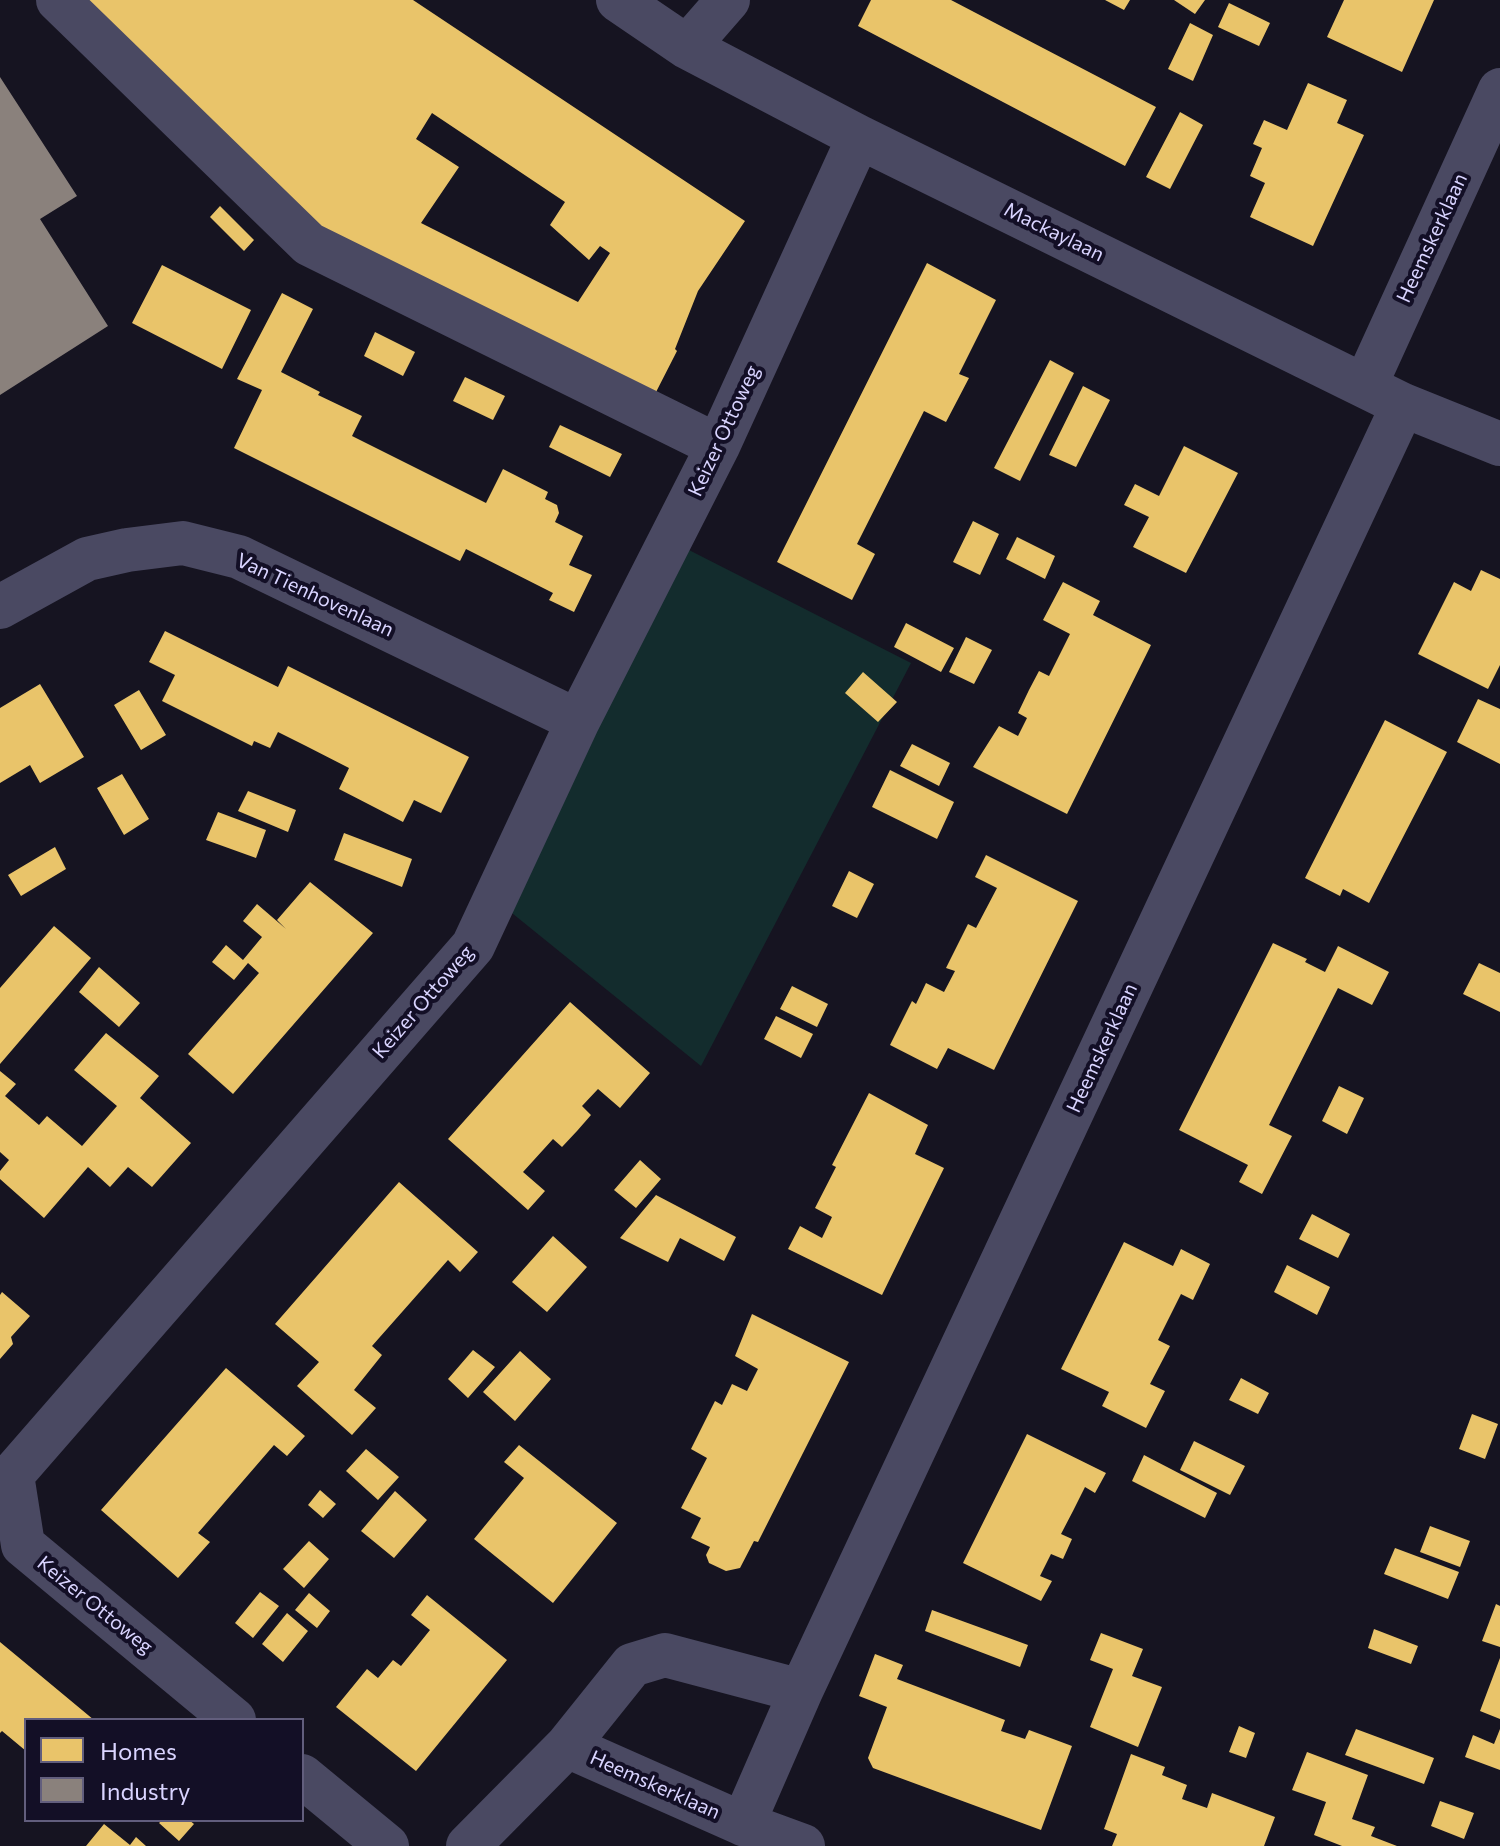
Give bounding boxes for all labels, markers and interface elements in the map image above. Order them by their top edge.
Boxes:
street label: Heemskerklaan [1392,170,1472,306]
street label: Mackaylaan [1000,198,1108,266]
street label: Keizer Ottoweg [683,362,765,500]
street label: Van Tienhovenlaan [233,548,397,642]
street label: Keizer Ottoweg [367,941,479,1063]
street label: Heemskerklaan [1062,980,1142,1116]
street label: Keizer Ottoweg [32,1551,158,1659]
legend [24,1718,304,1822]
text: Homes [100,1736,177,1765]
street label: Heemskerklaan [586,1746,724,1824]
text: Industry [100,1776,190,1805]

